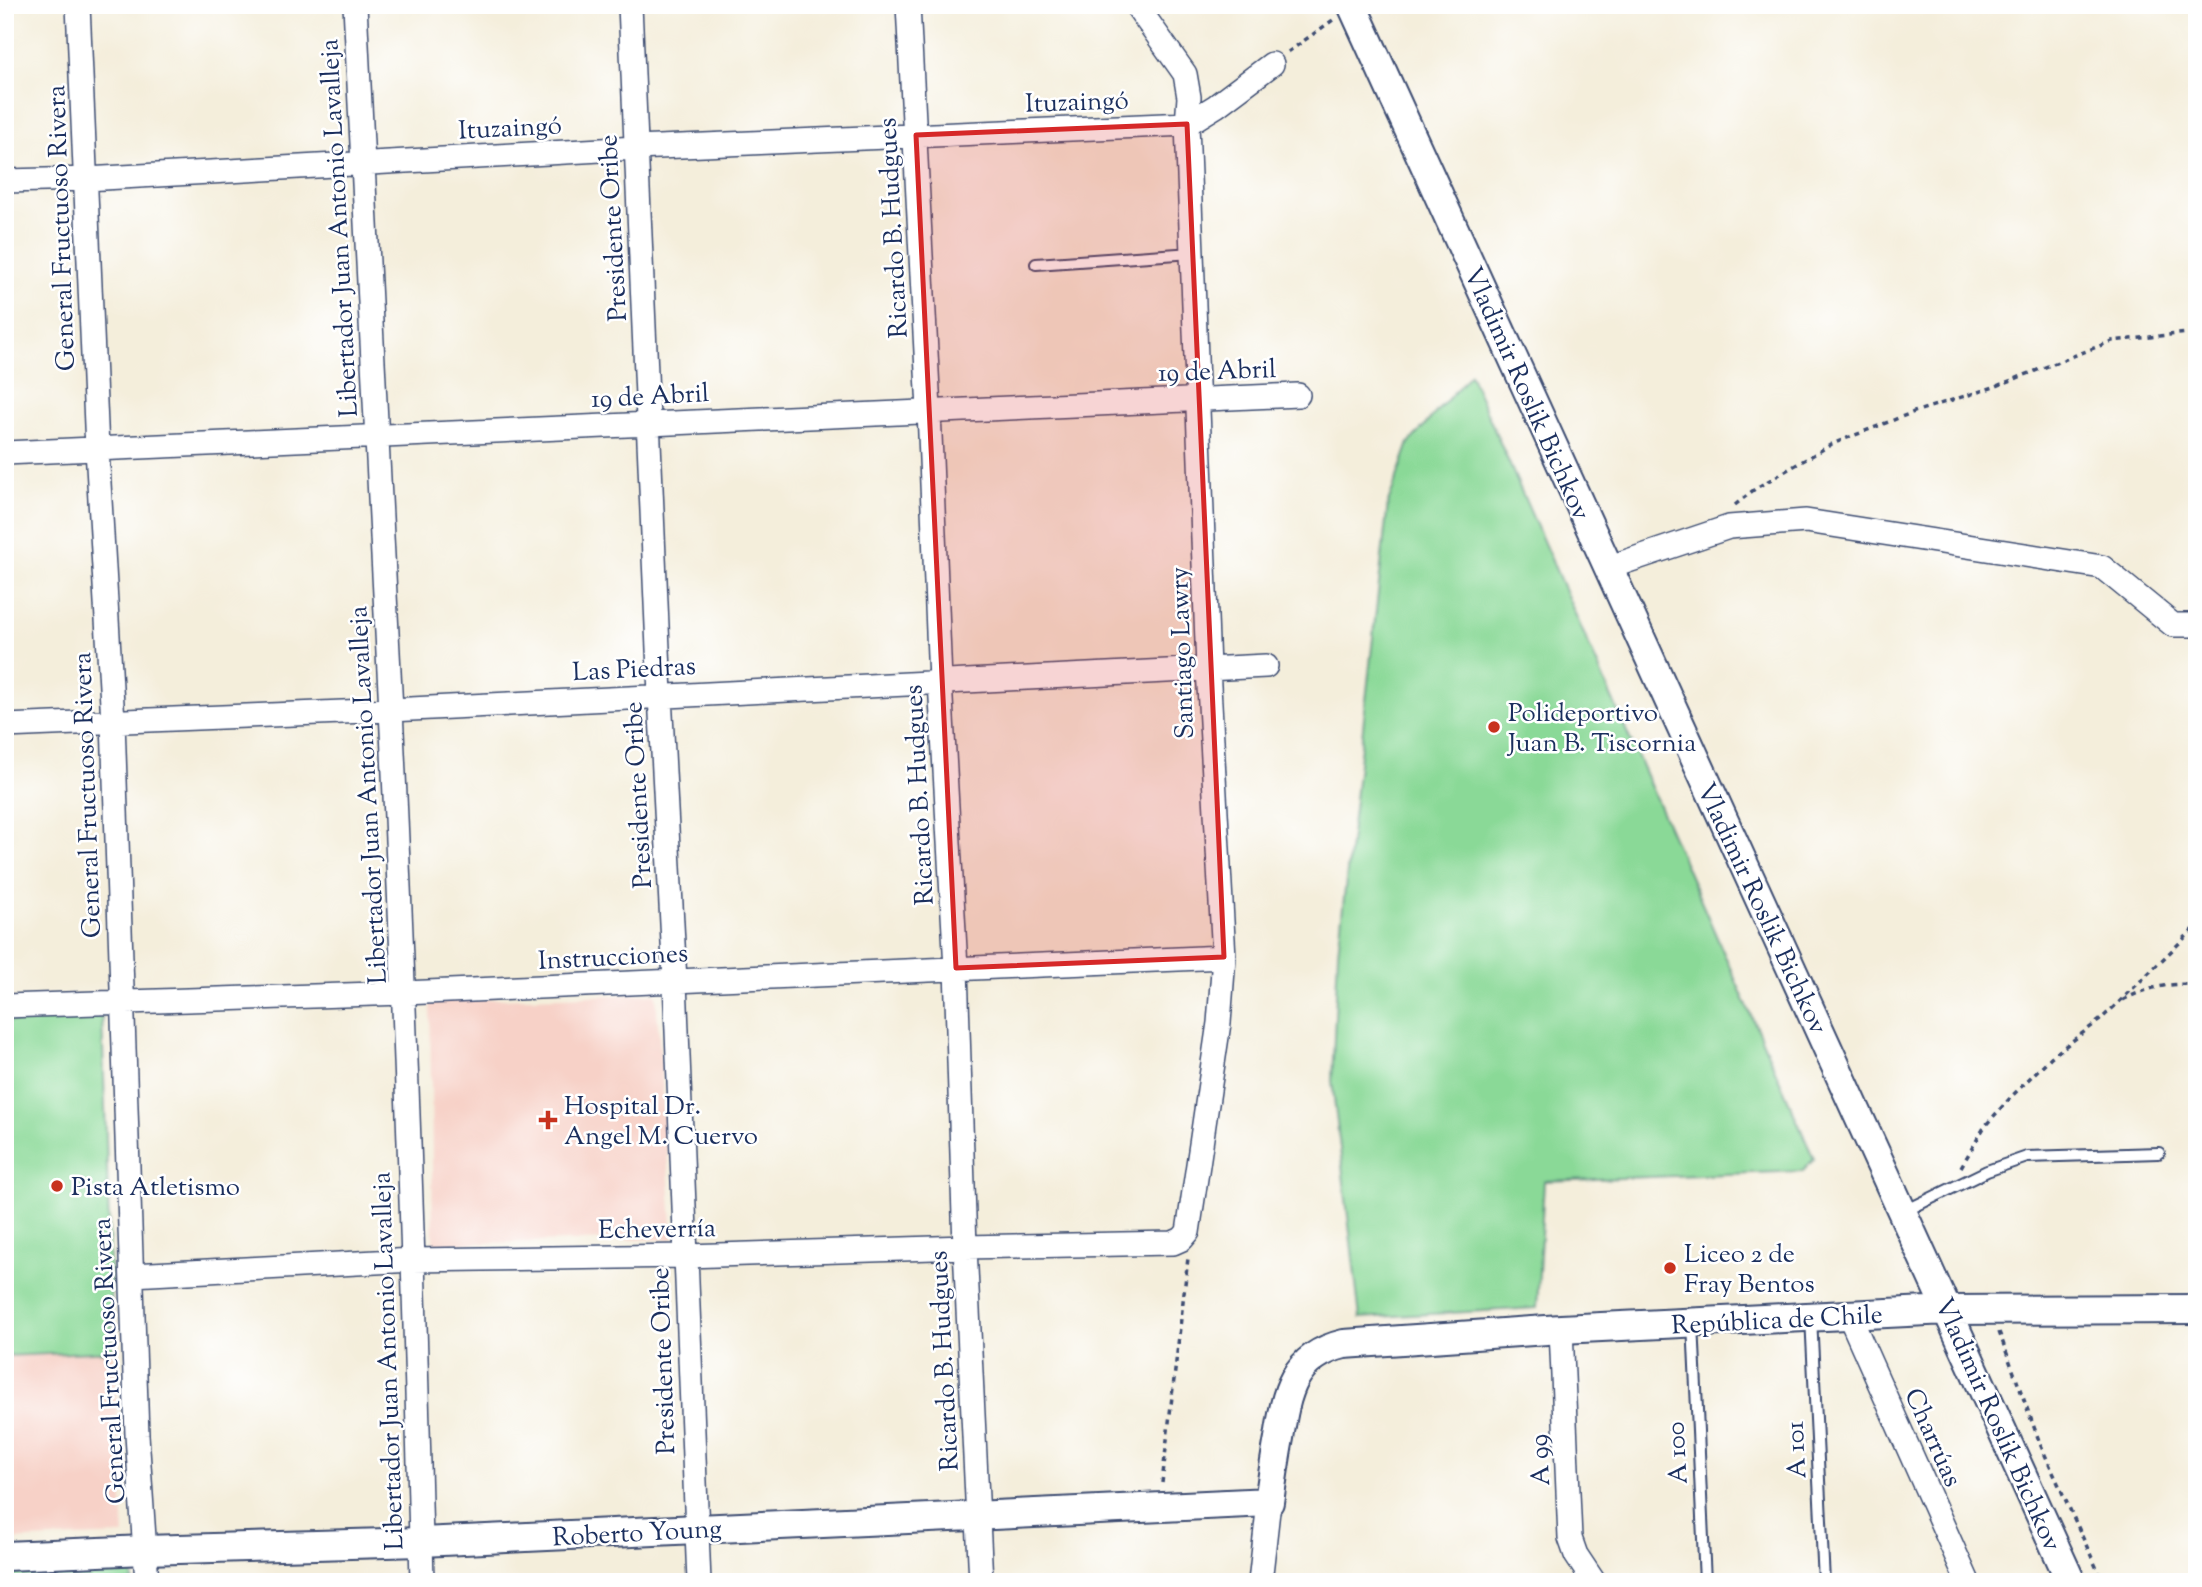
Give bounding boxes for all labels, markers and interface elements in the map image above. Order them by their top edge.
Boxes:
street label: Libertador Juan Antonio Lavalleja [312,38,369,418]
street label: Ituzaingó [1025,83,1129,124]
street label: General Fructuoso Rivera [39,84,86,372]
street label: Ituzaingó [457,108,563,151]
street label: Ricardo B. Hudgues [870,117,919,339]
street label: Presidente Oribe [591,133,638,322]
street label: Vladimir Roslik Bichkov [1453,261,1598,527]
street label: 19 de Abril [1157,352,1277,393]
street label: 19 de Abril [590,376,710,419]
street label: Santiago Lawry [1162,566,1205,740]
street label: Libertador Juan Antonio Lavalleja [341,605,398,985]
street label: Las Piedras [572,649,697,692]
street label: General Fructuoso Rivera [65,651,112,939]
street label: Ricardo B. Hudgues [896,684,945,906]
place label: Polideportivo Juan B. Tiscornia [1506,696,1696,763]
street label: Presidente Oribe [616,700,663,889]
marker: Polideportivo Juan B. Tiscornia [1486,719,1502,735]
street label: Vladimir Roslik Bichkov [1686,777,1836,1041]
street label: Instrucciones [537,936,689,981]
place label: Hospital Dr. Angel M. Cuervo [564,1089,758,1156]
marker: Hospital Dr. Angel M. Cuervo [538,1110,558,1130]
place label: Pista Atletismo [71,1170,240,1207]
street label: Libertador Juan Antonio Lavalleja [364,1171,415,1551]
marker: Pista Atletismo [49,1178,65,1194]
street label: Echeverría [598,1211,716,1250]
street label: General Fructuoso Rivera [85,1217,136,1505]
place label: Liceo 2 de Fray Bentos [1684,1237,1815,1304]
street label: Ricardo B. Hudgues [921,1250,970,1472]
marker: Liceo 2 de Fray Bentos [1662,1260,1678,1276]
street label: Presidente Oribe [643,1267,686,1455]
street label: Vladimir Roslik Bichkov [1924,1292,2069,1558]
street label: República de Chile [1670,1297,1884,1346]
street label: Charrúas [1894,1383,1970,1493]
street label: A 101 [1778,1420,1817,1480]
street label: A 100 [1658,1421,1699,1485]
street label: A 99 [1522,1433,1561,1487]
street label: Roberto Young [551,1512,723,1557]

